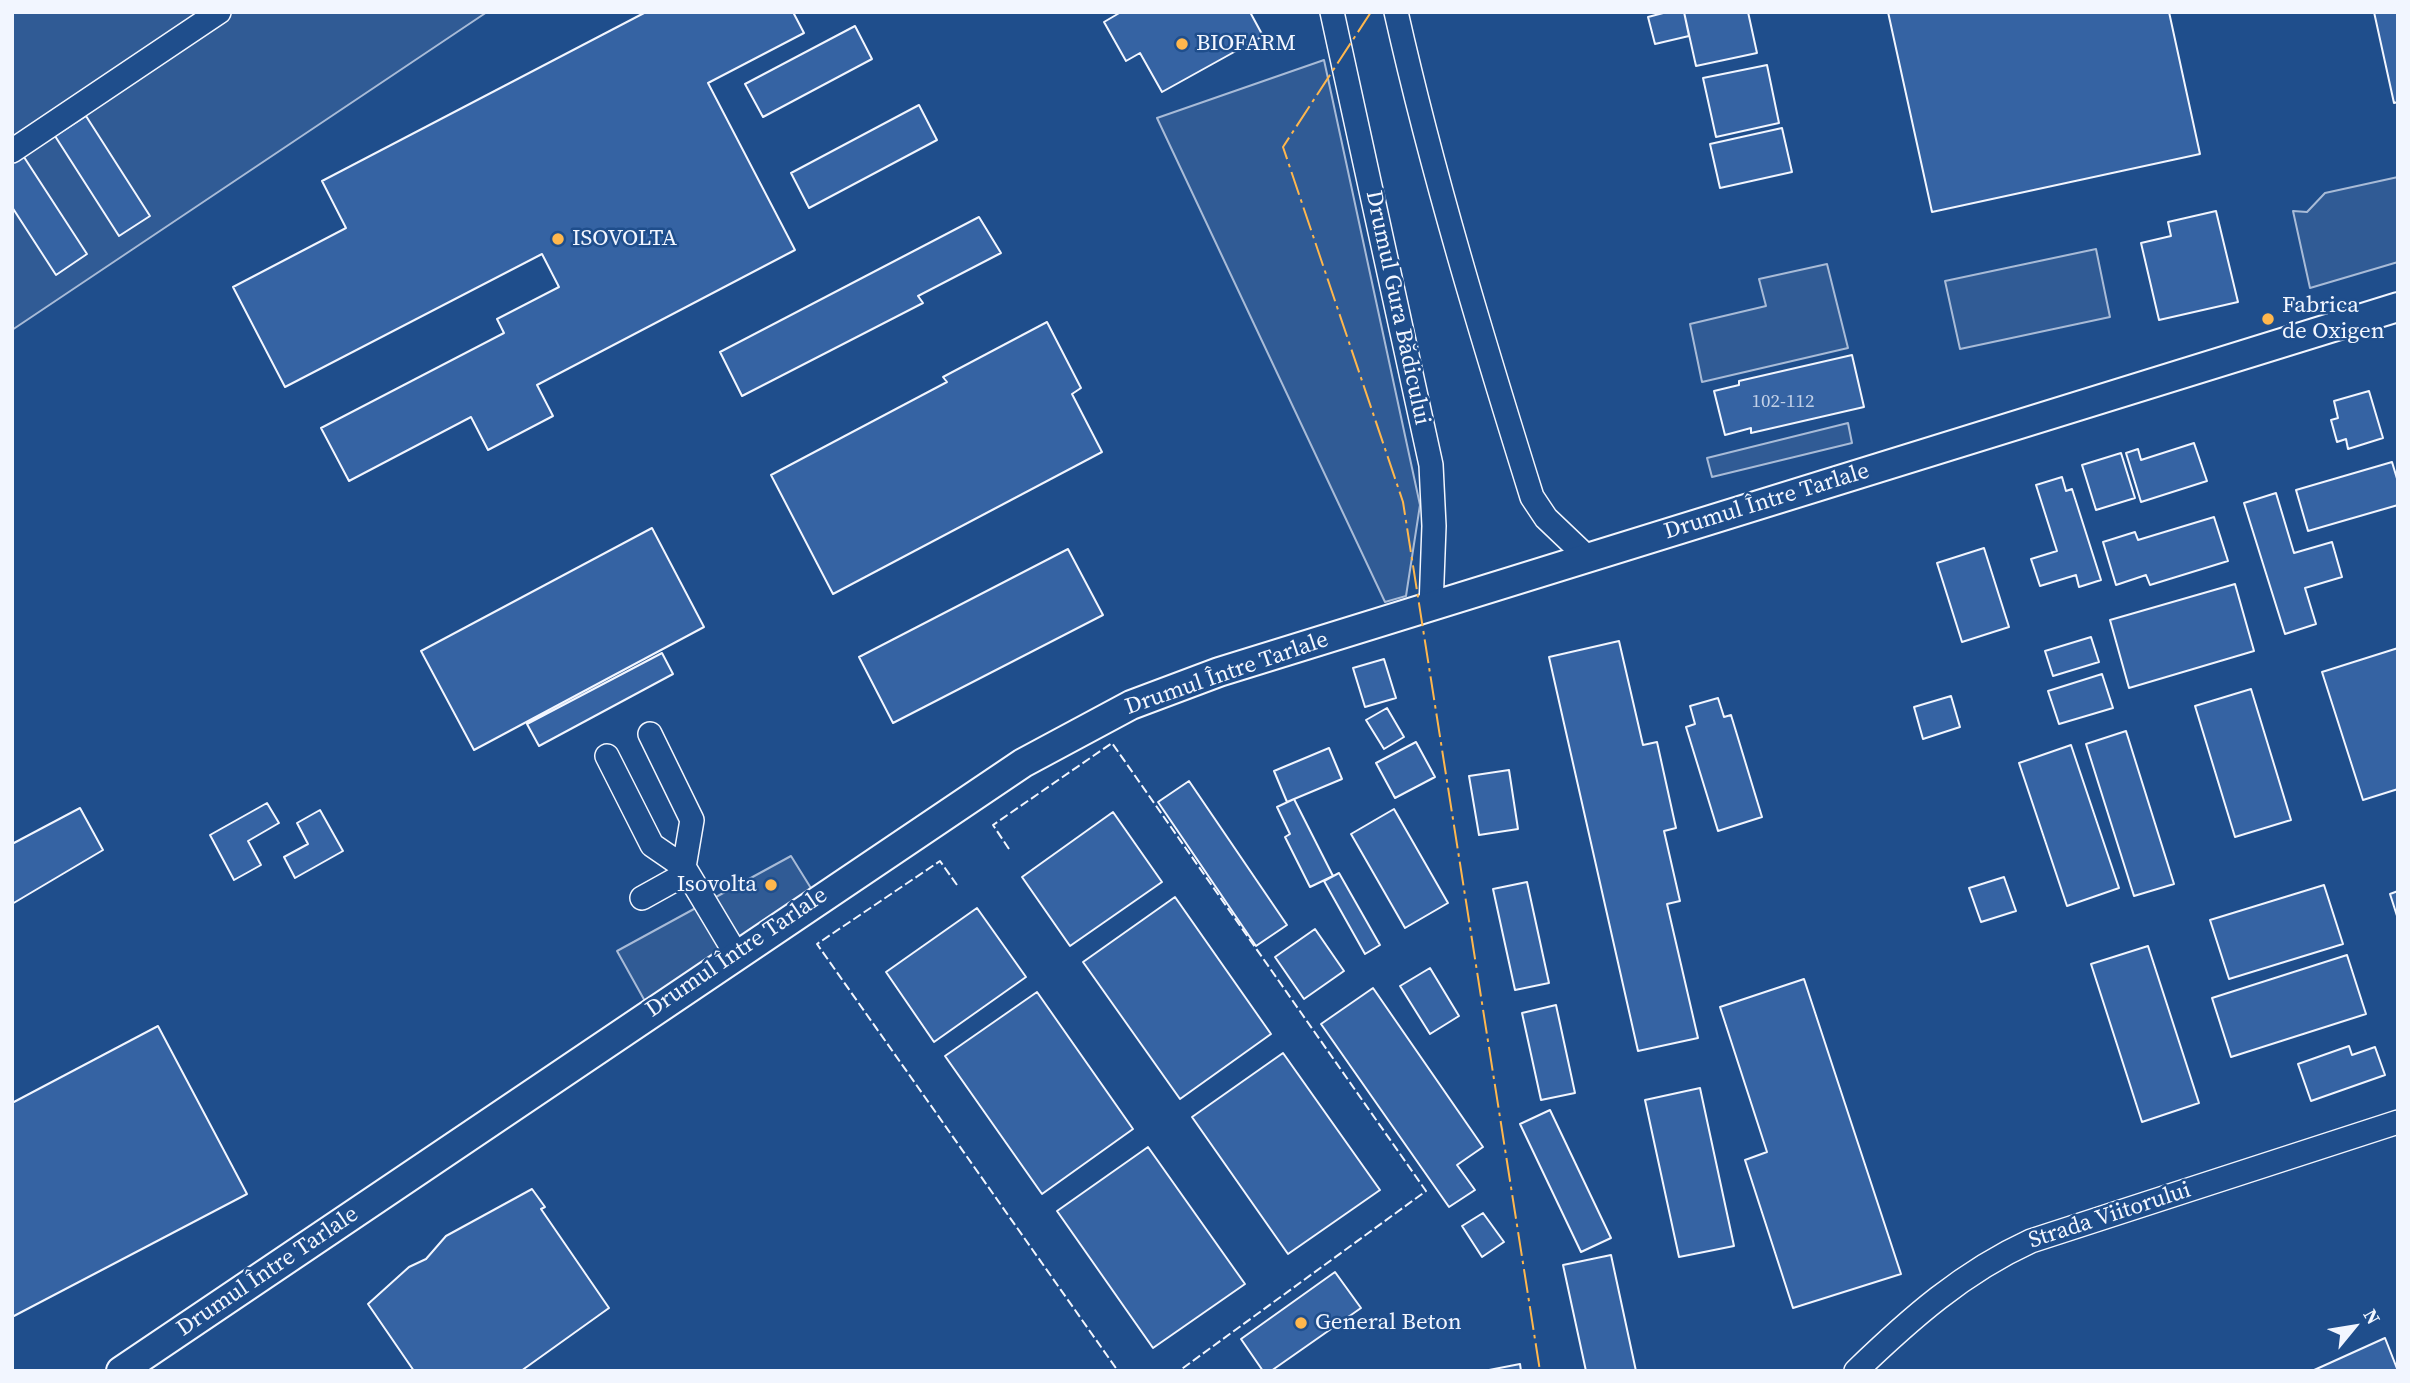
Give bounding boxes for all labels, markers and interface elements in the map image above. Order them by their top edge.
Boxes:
place label: BIOFARM [1196,30,1296,58]
marker: BIOFARM [1174,36,1190,52]
street label: Drumul Gura Bădicului [1359,188,1435,428]
place label: ISOVOLTA [572,225,677,253]
marker: ISOVOLTA [550,231,566,247]
place label: Fabrica de Oxigen [2282,292,2385,346]
marker: Fabrica de Oxigen [2260,311,2276,327]
house number: 102-112 [1752,391,1814,413]
street label: Drumul Între Tarlale [1661,458,1873,546]
street label: Drumul Între Tarlale [1122,626,1332,722]
place label: Isovolta [677,871,757,899]
marker: Isovolta [763,877,779,893]
street label: Drumul Între Tarlale [641,882,833,1024]
street label: Strada Viitorului [2026,1177,2194,1255]
street label: Drumul Între Tarlale [172,1201,364,1343]
north arrow [2319,1292,2389,1362]
text: N [2357,1304,2387,1329]
place label: General Beton [1315,1309,1462,1337]
marker: General Beton [1293,1315,1309,1331]

